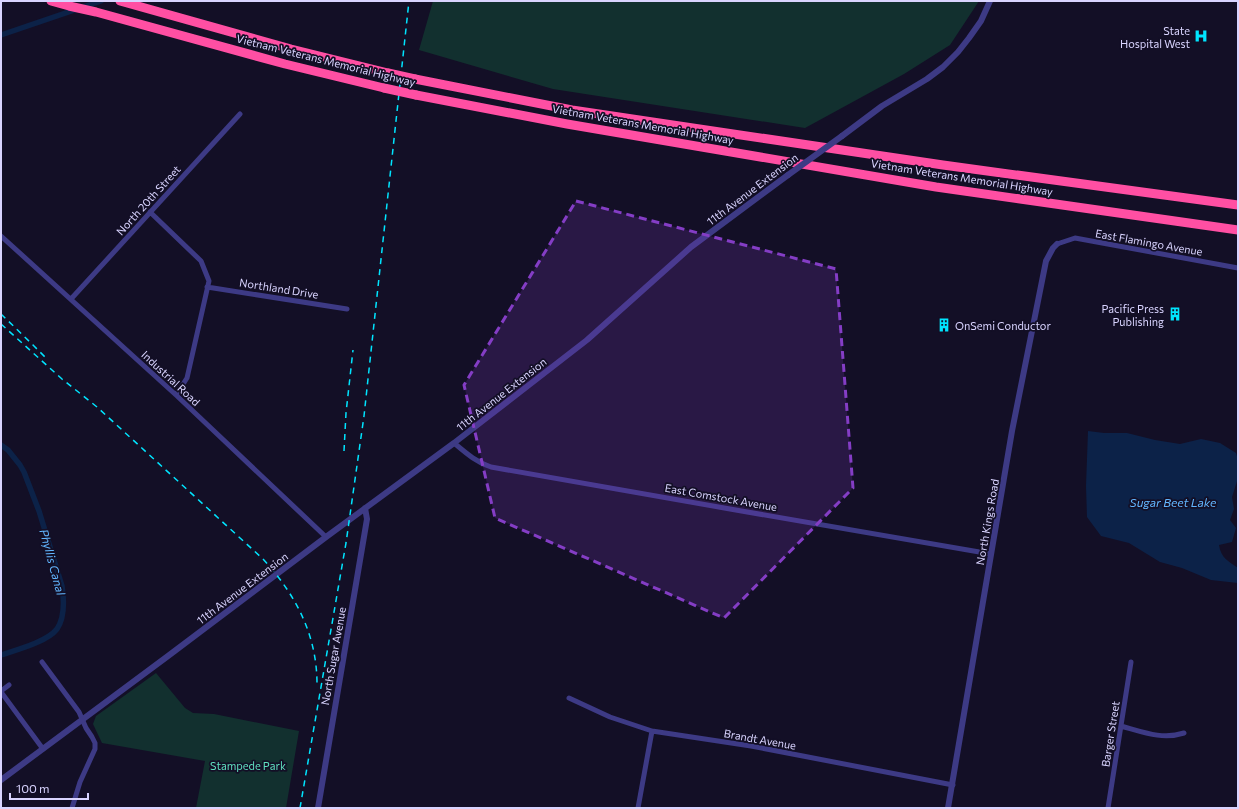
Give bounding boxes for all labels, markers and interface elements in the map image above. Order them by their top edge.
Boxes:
place label: State Hospital West [1120,24,1190,50]
hospital icon: State Hospital West [1193,28,1209,44]
street label: Vietnam Veterans Memorial Highway [235,31,417,89]
street label: Vietnam Veterans Memorial Highway [551,102,735,146]
street label: 11th Avenue Extension [704,150,800,228]
street label: Vietnam Veterans Memorial Highway [870,156,1054,198]
street label: North 20th Street [113,162,183,238]
street label: East Flamingo Avenue [1094,226,1204,258]
street label: Northland Drive [238,275,320,301]
place label: Pacific Press Publishing [1101,302,1164,328]
building icon: Pacific Press Publishing [1167,306,1183,322]
building icon: OnSemi Conductor [936,317,952,333]
place label: OnSemi Conductor [955,319,1051,332]
street label: Industrial Road [139,348,203,408]
street label: 11th Avenue Extension [453,355,549,433]
street label: North Kings Road [973,478,1001,566]
street label: East Comstock Avenue [664,481,778,513]
water label: Sugar Beet Lake [1130,495,1217,509]
water label: Phyllis Canal [37,527,69,598]
street label: 11th Avenue Extension [194,549,290,627]
street label: North Sugar Avenue [318,606,348,706]
street label: Barger Street [1098,700,1122,768]
street label: Brandt Avenue [723,726,797,752]
park label: Stampede Park [210,759,286,772]
scale bar [10,775,88,801]
text: 100 m [16,781,50,795]

